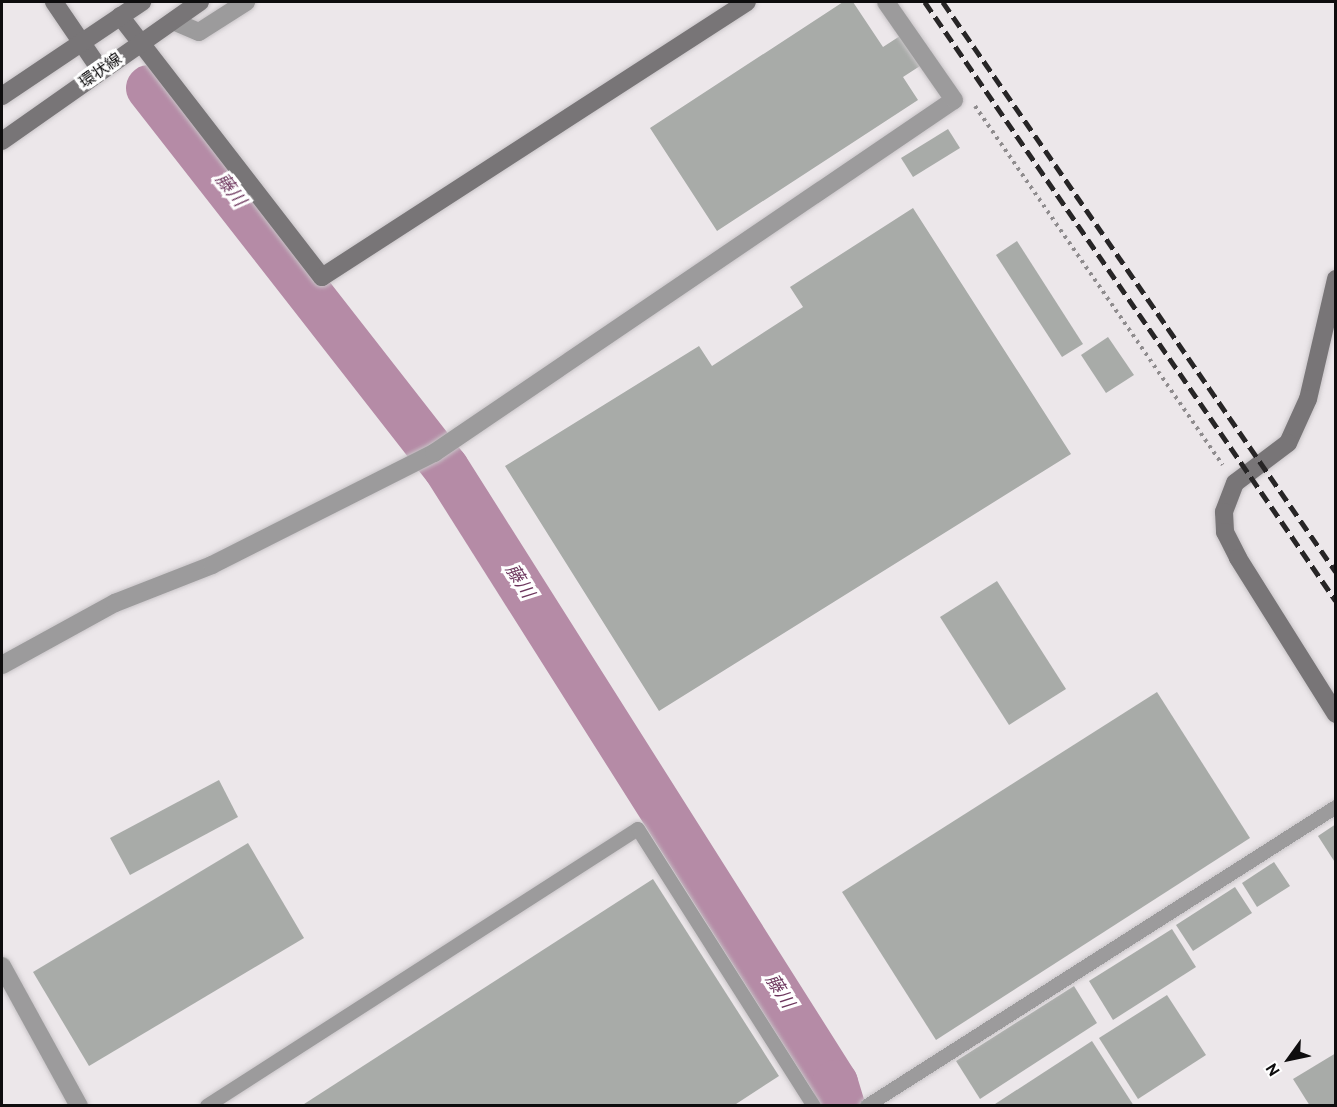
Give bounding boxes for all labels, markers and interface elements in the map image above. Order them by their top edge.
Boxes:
street label: 環状線 [76,50,126,94]
water label: 藤川 [209,170,249,212]
water label: 藤川 [499,561,537,603]
water label: 藤川 [759,971,797,1013]
north arrow [1259,1029,1319,1089]
text: N [1262,1059,1285,1079]

